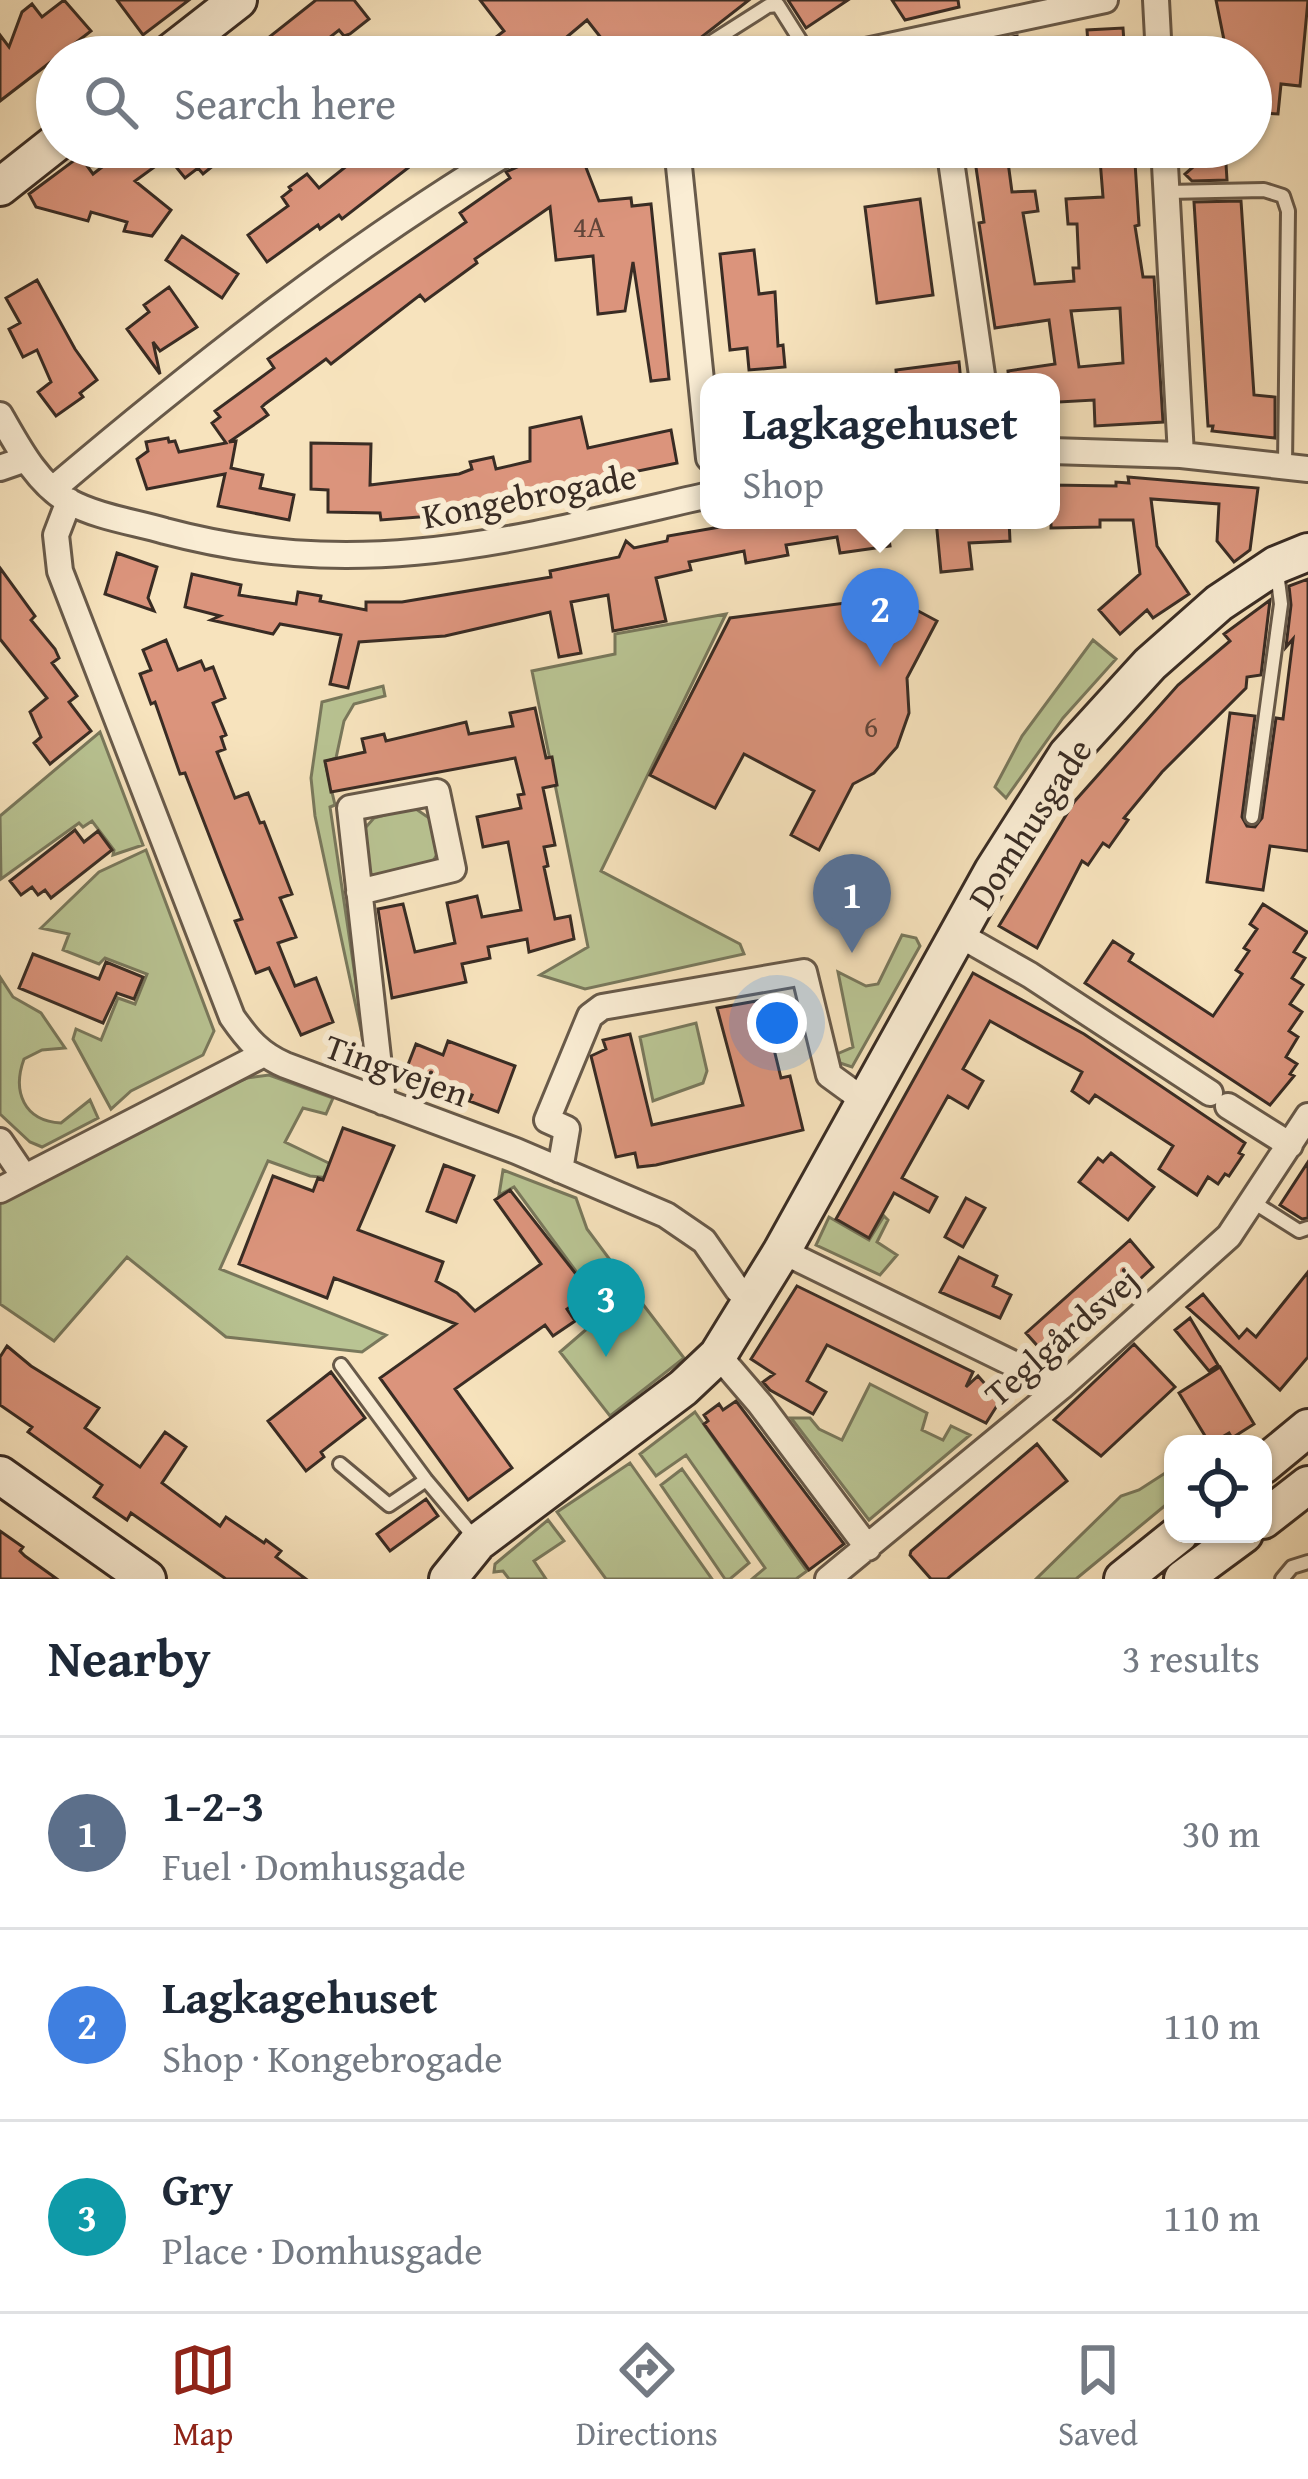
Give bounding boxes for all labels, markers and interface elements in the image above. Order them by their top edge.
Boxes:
search box [36,36,1272,168]
icon: search [78,69,144,135]
text: Search here [174,70,396,135]
house number: 4A [573,204,605,248]
popup [700,373,1060,529]
text: Lagkagehuset [742,390,1018,455]
street label: Kongebrogade [417,448,641,542]
text: Shop [742,455,824,512]
pin: 2 [841,568,919,667]
house number: 6 [864,704,878,748]
street label: Domhusgade [954,727,1104,919]
pin: 1 [813,854,891,953]
your location [747,993,807,1053]
street label: Tingvejen [318,1019,476,1119]
street label: Teglgårdsvej [972,1254,1150,1418]
pin: 3 [567,1258,645,1357]
map controls [1164,1435,1272,1543]
button: locate [1164,1435,1272,1543]
text: Nearby [48,1620,211,1695]
text: 3 results [1122,1629,1260,1686]
text: 1-2-3 [162,1772,264,1837]
text: 1 [77,1804,97,1861]
text: 30 m [1182,1804,1260,1861]
text: Fuel · Domhusgade [162,1837,466,1894]
text: Lagkagehuset [162,1964,438,2029]
text: 2 [77,1996,97,2053]
text: 110 m [1163,1996,1260,2053]
text: Shop · Kongebrogade [162,2029,503,2086]
text: Gry [162,2156,233,2221]
text: 3 [77,2188,97,2245]
text: 110 m [1163,2188,1260,2245]
text: Place · Domhusgade [162,2221,482,2278]
tab: Map [170,2337,236,2457]
tab: Directions [576,2337,718,2457]
tab: Saved [1058,2337,1138,2457]

